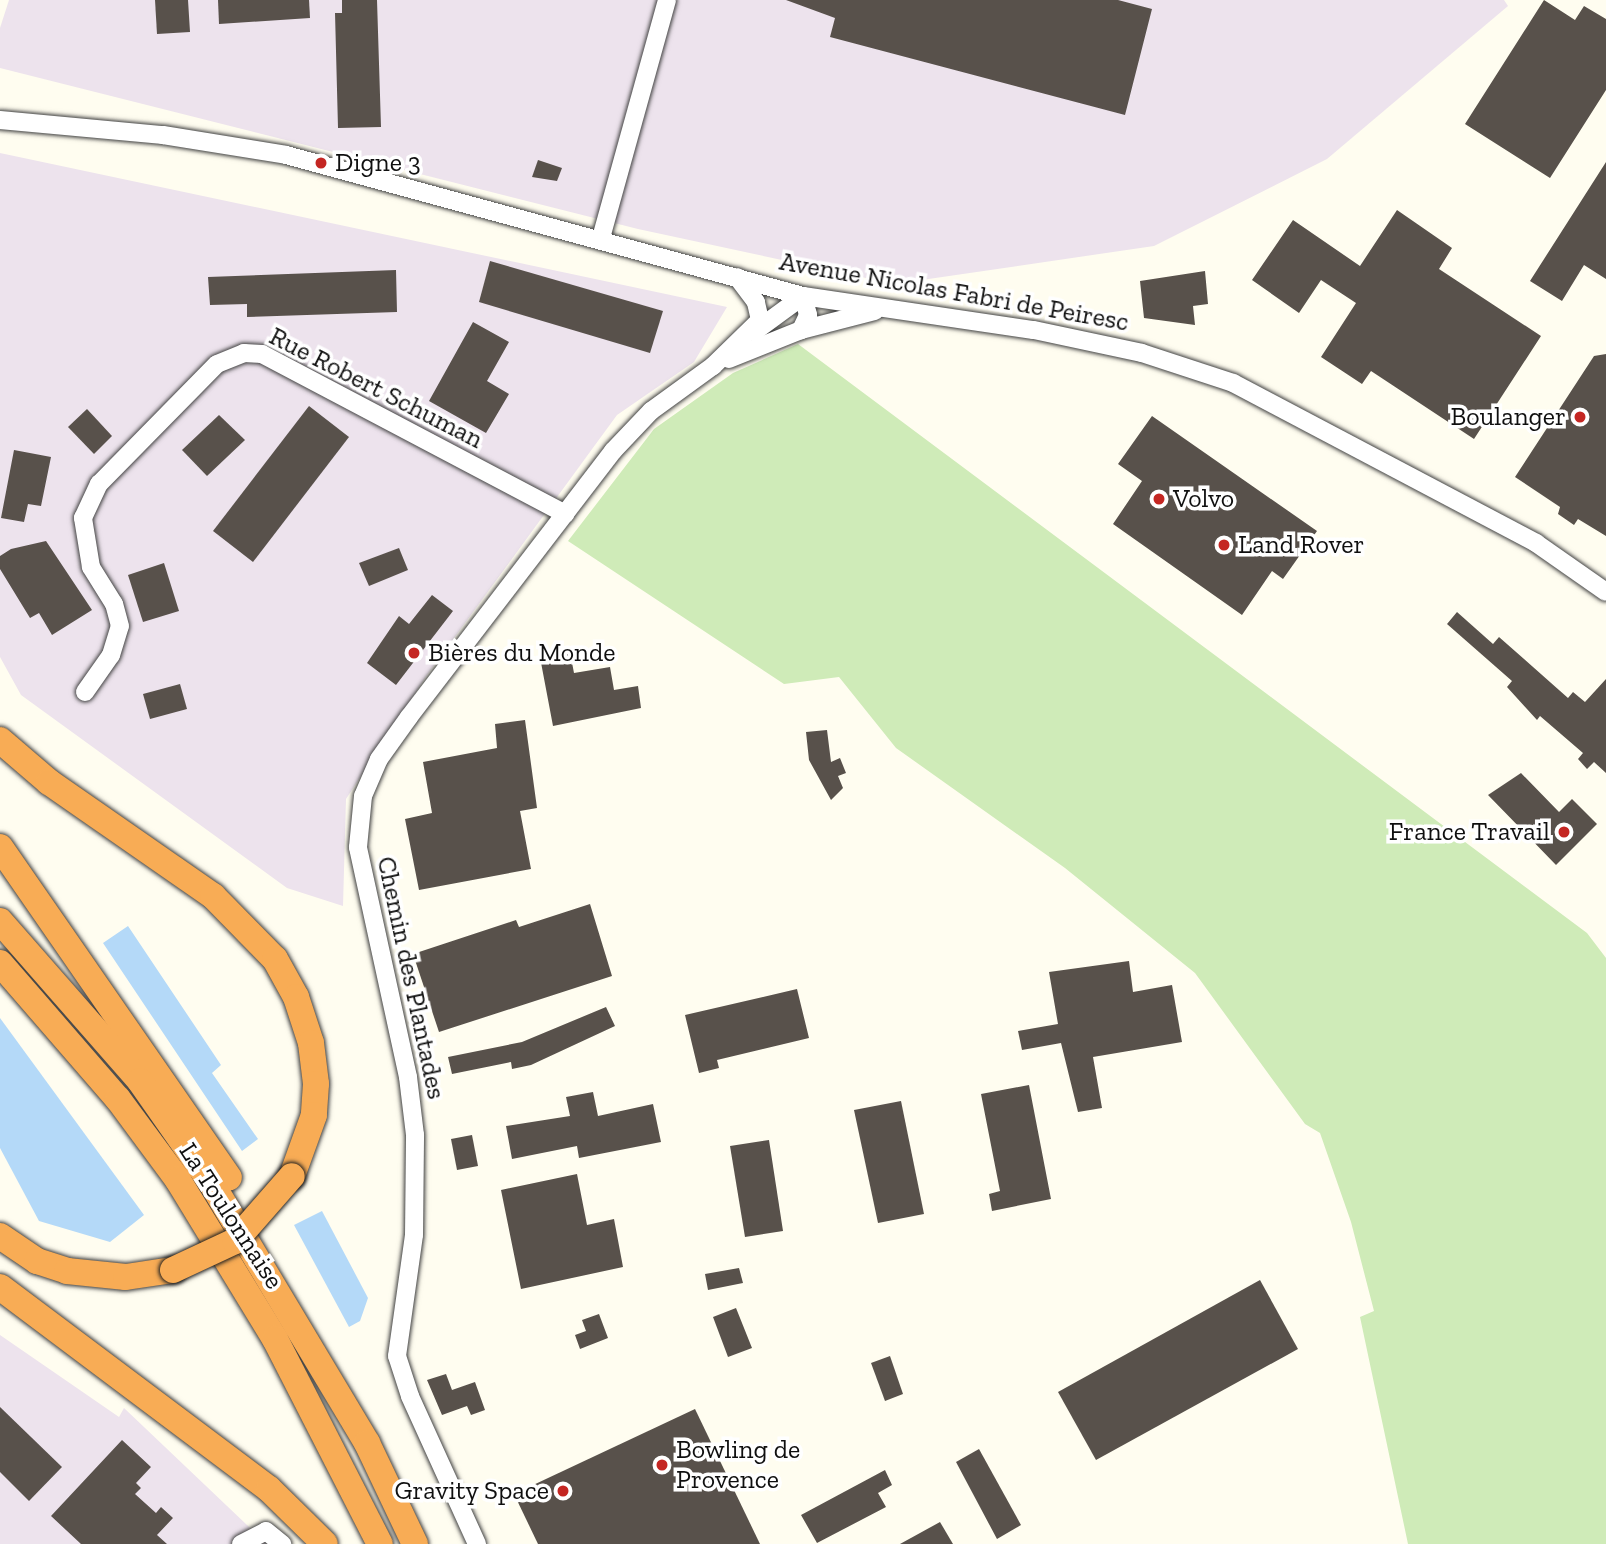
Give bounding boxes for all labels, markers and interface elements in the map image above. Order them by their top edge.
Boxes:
place label: Digne 3 [335,147,421,179]
marker: Digne 3 [313,155,329,171]
street label: Avenue Nicolas Fabri de Peiresc [777,246,1131,338]
street label: Rue Robert Schuman [264,321,488,455]
place label: Boulanger [1451,401,1566,433]
marker: Boulanger [1572,409,1588,425]
place label: Volvo [1173,483,1234,515]
marker: Volvo [1151,491,1167,507]
place label: Land Rover [1238,529,1364,561]
marker: Land Rover [1216,537,1232,553]
place label: Bières du Monde [428,637,615,669]
marker: Bières du Monde [406,645,422,661]
place label: France Travail [1388,816,1550,848]
marker: France Travail [1556,824,1572,840]
street label: Chemin des Plantades [370,854,452,1102]
street label: La Toulonnaise [172,1137,290,1295]
place label: Bowling de Provence [676,1434,800,1496]
marker: Bowling de Provence [654,1457,670,1473]
place label: Gravity Space [394,1475,549,1507]
marker: Gravity Space [555,1483,571,1499]

